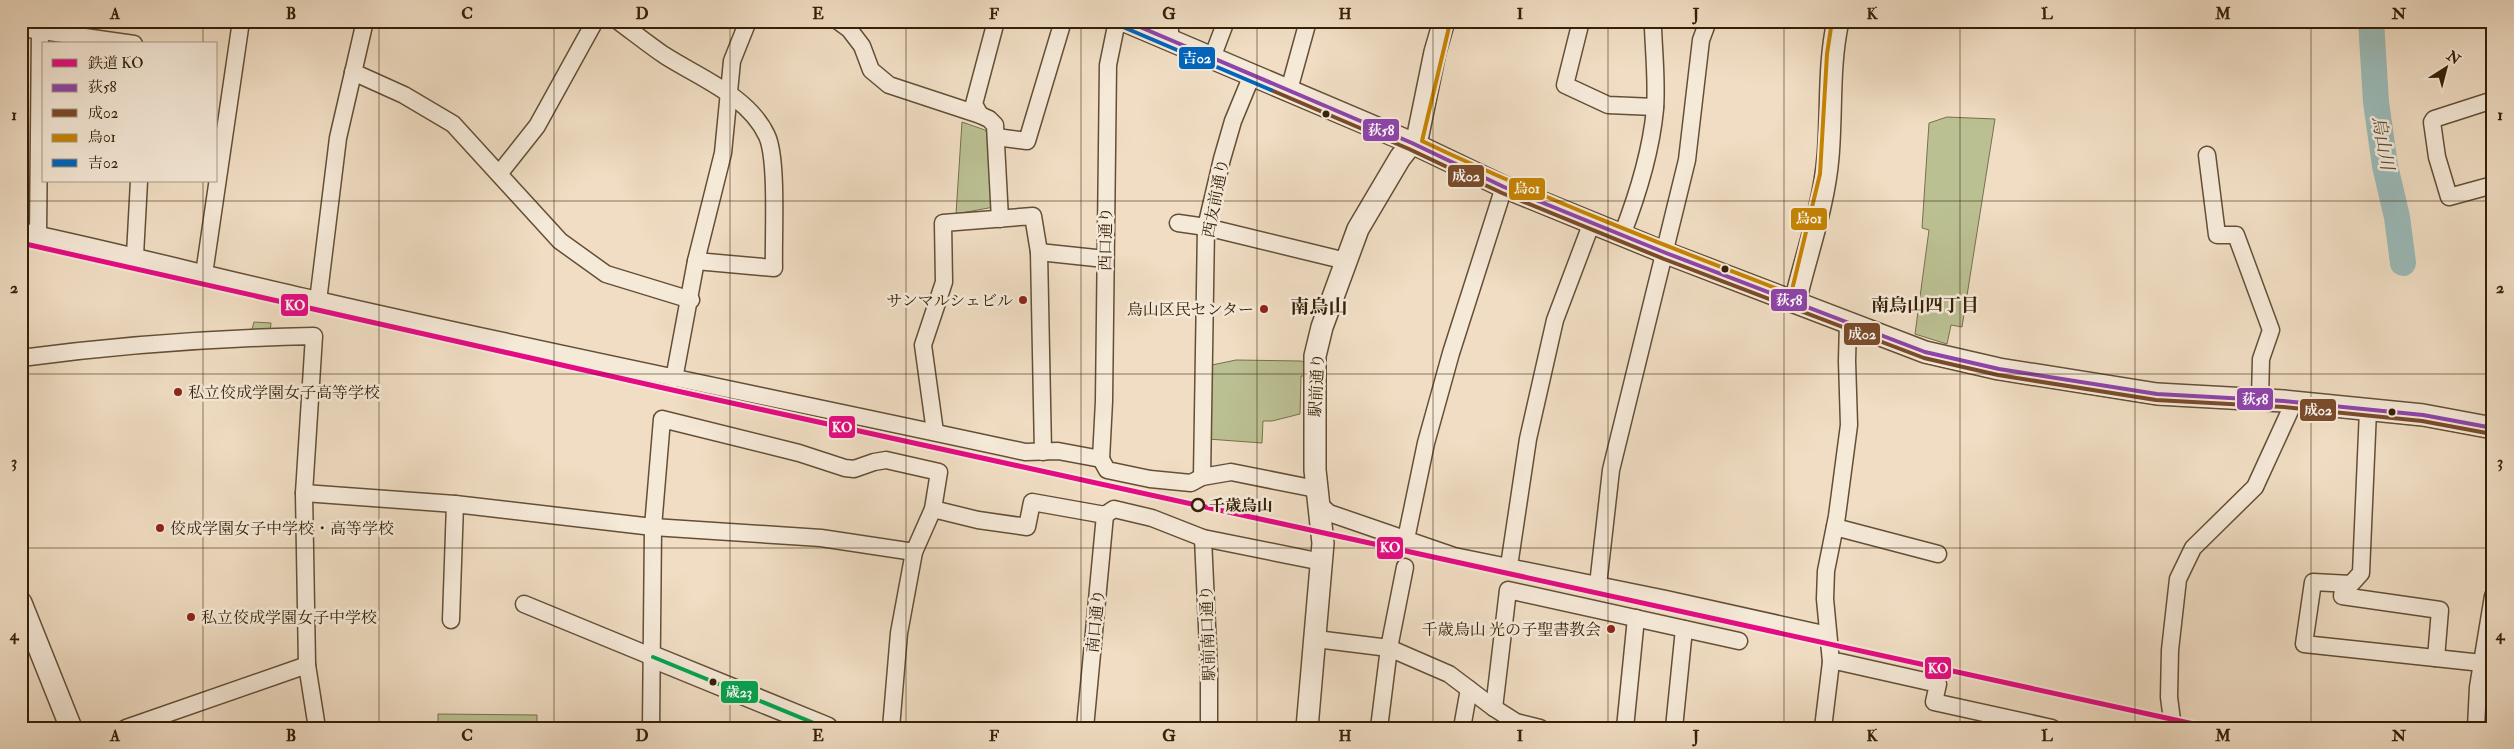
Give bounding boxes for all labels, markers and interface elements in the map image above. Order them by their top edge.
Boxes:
text: A [109,4,121,24]
text: B [286,4,296,24]
text: C [461,4,473,24]
text: D [635,4,649,24]
text: E [812,4,824,24]
text: F [989,4,999,24]
text: G [1162,4,1176,24]
text: H [1338,4,1352,24]
text: I [1517,4,1524,24]
text: J [1692,4,1700,25]
text: K [1866,4,1878,24]
text: L [2041,4,2053,24]
text: M [2214,4,2231,24]
text: N [2391,4,2407,24]
legend [42,42,218,182]
north arrow [2422,42,2472,92]
line badge: 吉02 [1178,46,1216,70]
text: N [2442,47,2464,69]
text: 吉02 [1183,50,1211,67]
text: 鉄道 KO [88,54,143,73]
text: 荻58 [88,78,117,97]
text: 成02 [88,104,119,123]
text: 1 [11,105,17,125]
text: 1 [2497,105,2503,125]
unlabelled marker [1321,109,1331,119]
water label: 烏山川 [2366,115,2399,174]
line badge: 荻58 [1362,118,1400,142]
text: 荻58 [1368,122,1395,139]
text: 烏01 [88,128,116,147]
text: 吉02 [88,154,119,173]
street label: 西友前通り [1199,157,1233,239]
line badge: 成02 [1447,164,1485,188]
text: 成02 [1452,168,1480,185]
line badge: 烏01 [1508,177,1546,201]
text: 烏01 [1514,180,1540,197]
street label: 西口通り [1095,207,1117,271]
line badge: 烏01 [1790,207,1828,231]
text: 烏01 [1796,210,1822,227]
unlabelled marker [1720,264,1730,274]
text: 2 [10,278,18,298]
text: 2 [2496,278,2504,298]
line badge: 荻58 [1770,288,1808,312]
place label: サンマルシェビル [887,291,1013,311]
text: 荻58 [1776,292,1803,309]
line badge: KO [280,293,309,317]
marker: サンマルシェビル [1017,294,1029,306]
district label: 南烏山四丁目 [1871,294,1979,317]
district label: 南烏山 [1290,295,1348,319]
text: KO [285,297,305,314]
place label: 烏山区民センター [1127,300,1254,320]
marker: 烏山区民センター [1258,303,1270,315]
line badge: 成02 [1843,322,1881,346]
text: 成02 [1848,326,1876,343]
street label: 駅前通り [1305,353,1329,418]
place label: 私立佼成学園女子高等学校 [188,383,380,403]
marker: 私立佼成学園女子高等学校 [172,386,184,398]
line badge: 荻58 [2236,387,2274,411]
text: 荻58 [2242,391,2269,408]
line badge: 成02 [2299,398,2337,422]
text: 成02 [2304,402,2332,419]
unlabelled marker [2387,407,2397,417]
line badge: KO [828,415,856,439]
text: KO [832,419,852,436]
text: 3 [11,452,17,472]
text: 3 [2497,452,2503,472]
place label: 千歳烏山 [1209,496,1273,516]
marker: 千歳烏山 [1191,498,1205,512]
place label: 佼成学園女子中学校・高等学校 [170,519,394,539]
marker: 佼成学園女子中学校・高等学校 [154,522,166,534]
line badge: KO [1376,536,1404,560]
text: KO [1380,539,1400,556]
street label: 駅前南口通り [1196,585,1220,681]
street label: 南口通り [1083,588,1109,654]
place label: 私立佼成学園女子中学校 [201,608,377,628]
marker: 私立佼成学園女子中学校 [185,611,197,623]
place label: 千歳烏山 光の子聖書教会 [1422,620,1601,640]
marker: 千歳烏山 光の子聖書教会 [1605,623,1617,635]
text: 4 [9,625,20,645]
text: 4 [2495,625,2506,645]
line badge: KO [1924,656,1952,680]
text: KO [1928,660,1948,677]
unlabelled marker [708,677,718,687]
line badge: 歳23 [720,680,759,704]
text: 歳23 [726,684,752,701]
text: A [109,726,121,746]
text: B [286,726,296,746]
text: C [461,726,473,746]
text: D [635,726,649,746]
text: E [812,726,824,746]
text: F [989,726,999,746]
text: G [1162,726,1176,746]
text: H [1338,726,1352,746]
text: I [1517,726,1524,746]
text: J [1692,726,1700,747]
text: K [1866,726,1878,746]
text: L [2041,726,2053,746]
text: M [2214,726,2231,746]
text: N [2391,726,2407,746]

